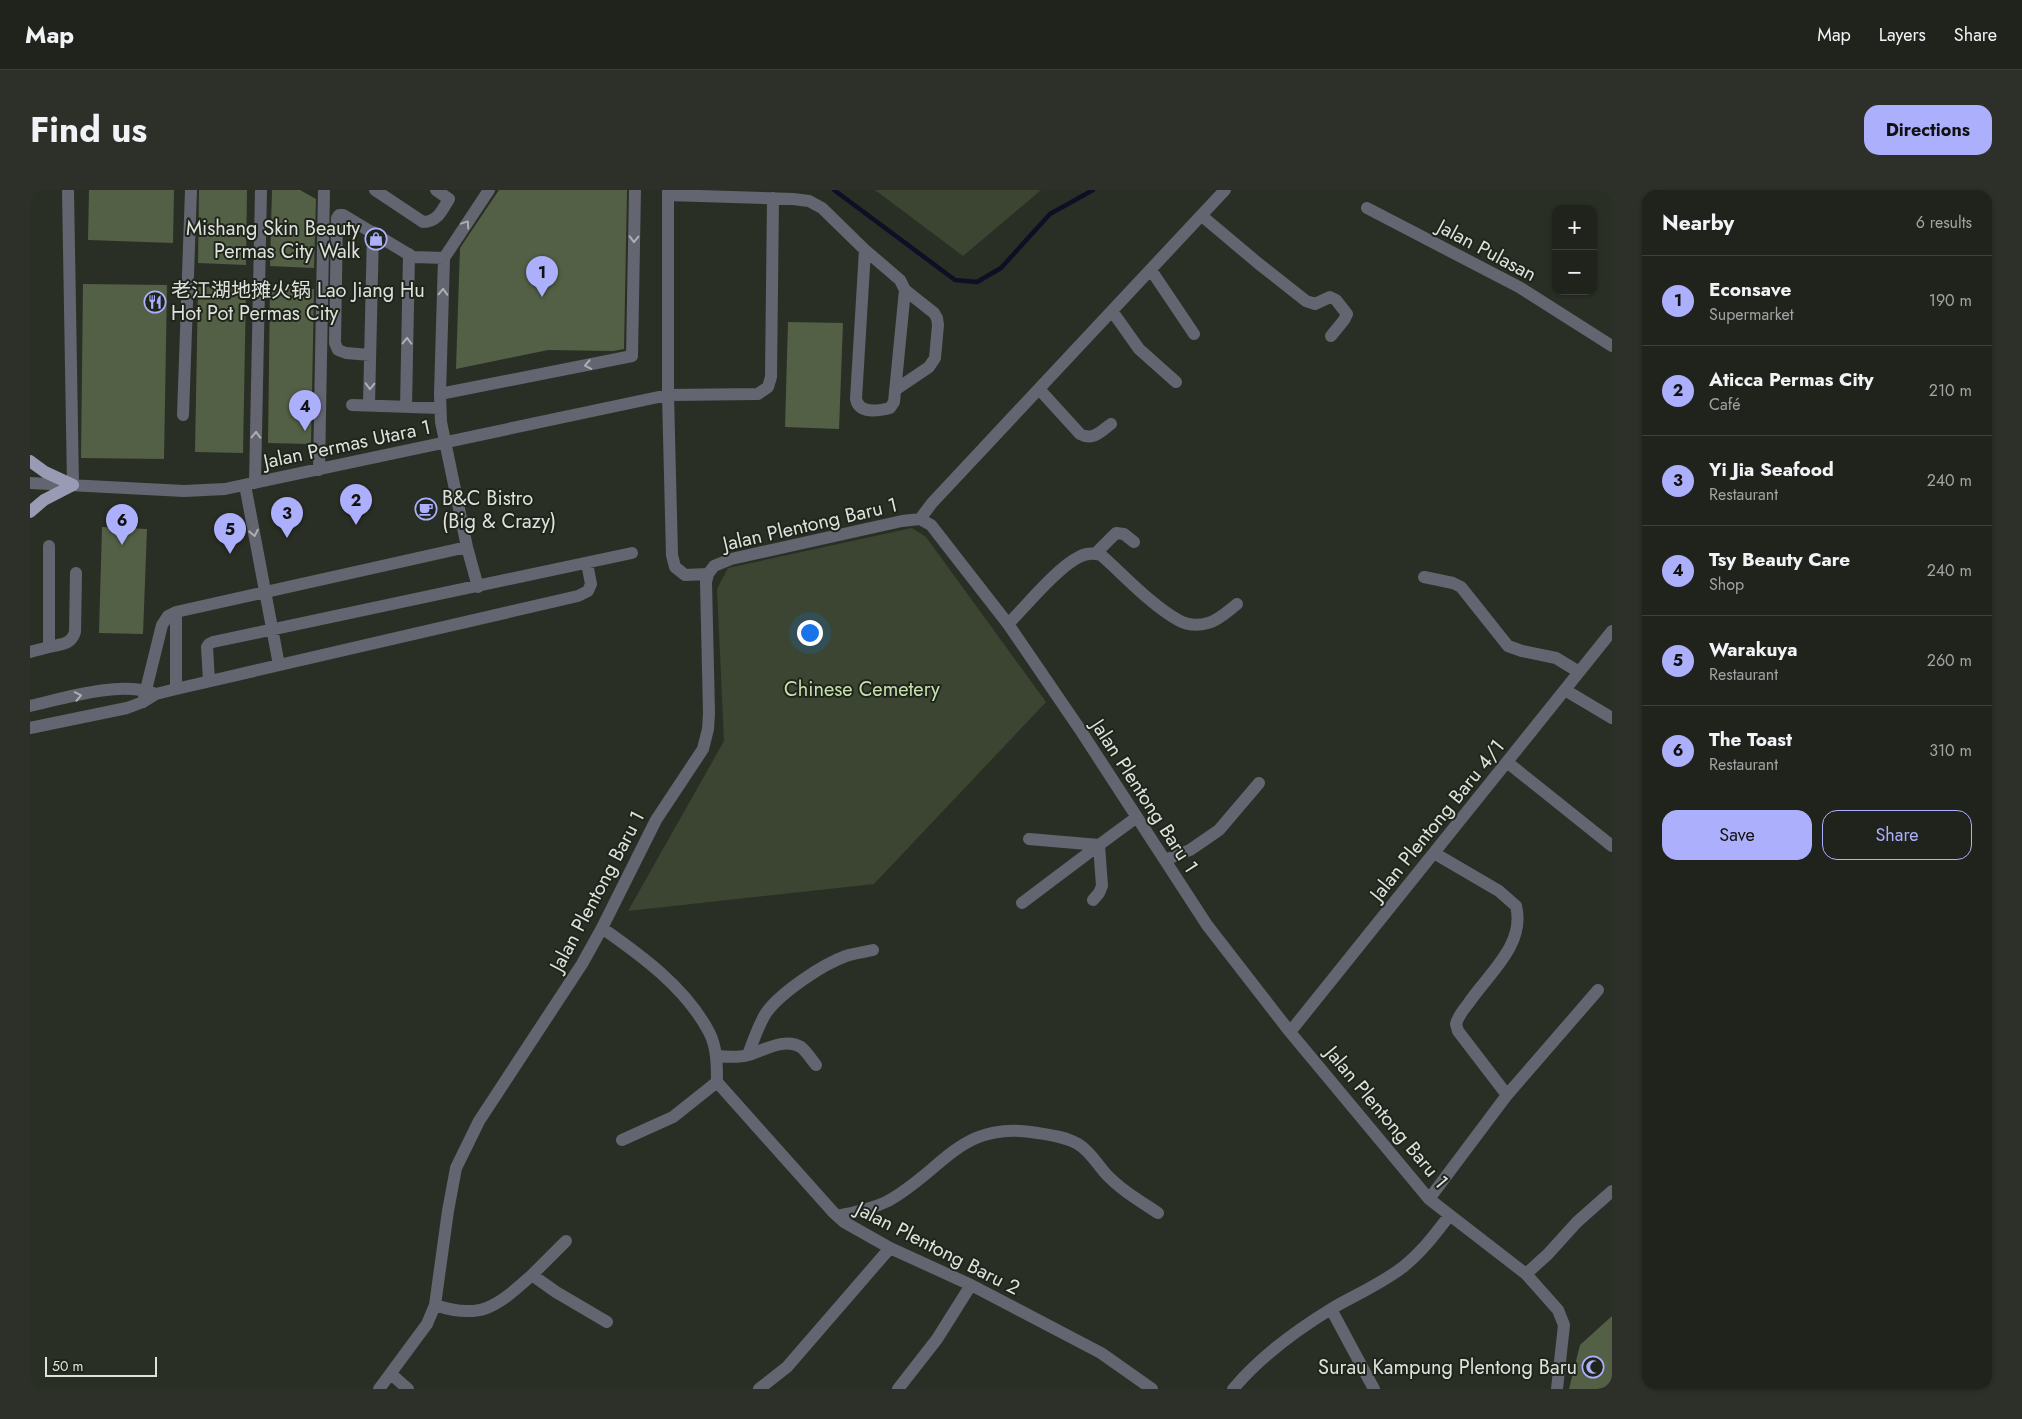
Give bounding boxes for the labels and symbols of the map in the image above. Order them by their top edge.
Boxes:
street label: Jalan Pulasan [1429,211,1542,289]
place label: Mishang Skin Beauty Permas City Walk [186,214,360,266]
one-way arrow [460,220,469,230]
shop icon: Mishang Skin Beauty Permas City Walk [364,227,388,251]
one-way arrow [629,235,639,243]
pin: 1 [526,256,558,297]
place label: 老江湖地摊火锅 Lao Jiang Hu Hot Pot Permas City [171,276,425,328]
one-way arrow [438,288,448,296]
restaurant icon: 老江湖地摊火锅 Lao Jiang Hu Hot Pot Permas City [143,290,167,314]
one-way arrow [402,336,412,344]
one-way arrow [584,359,592,370]
one-way arrow [364,382,375,390]
pin: 4 [289,390,321,431]
street label: Jalan Permas Utara 1 [258,413,433,477]
one-way arrow [251,430,261,438]
pin: 2 [340,484,372,525]
place label: B&C Bistro (Big & Crazy) [442,484,556,536]
street label: Jalan Plentong Baru 1 [717,490,900,559]
pin: 3 [271,497,303,538]
cafe icon: B&C Bistro (Big & Crazy) [414,497,438,521]
pin: 6 [106,504,138,545]
pin: 5 [214,513,246,554]
one-way arrow [248,529,259,538]
your location [797,620,823,646]
park label: Chinese Cemetery [784,675,940,704]
one-way arrow [73,691,82,702]
street label: Jalan Plentong Baru 1 [1082,711,1205,879]
street label: Jalan Plentong Baru 4/1 [1361,733,1512,910]
street label: Jalan Plentong Baru 1 [541,806,652,979]
street label: Jalan Plentong Baru 1 [1316,1037,1455,1195]
street label: Jalan Plentong Baru 2 [848,1193,1025,1302]
place label: Surau Kampung Plentong Baru [1318,1353,1577,1382]
scale bar [45,1354,158,1377]
mosque icon: Surau Kampung Plentong Baru [1581,1355,1605,1379]

